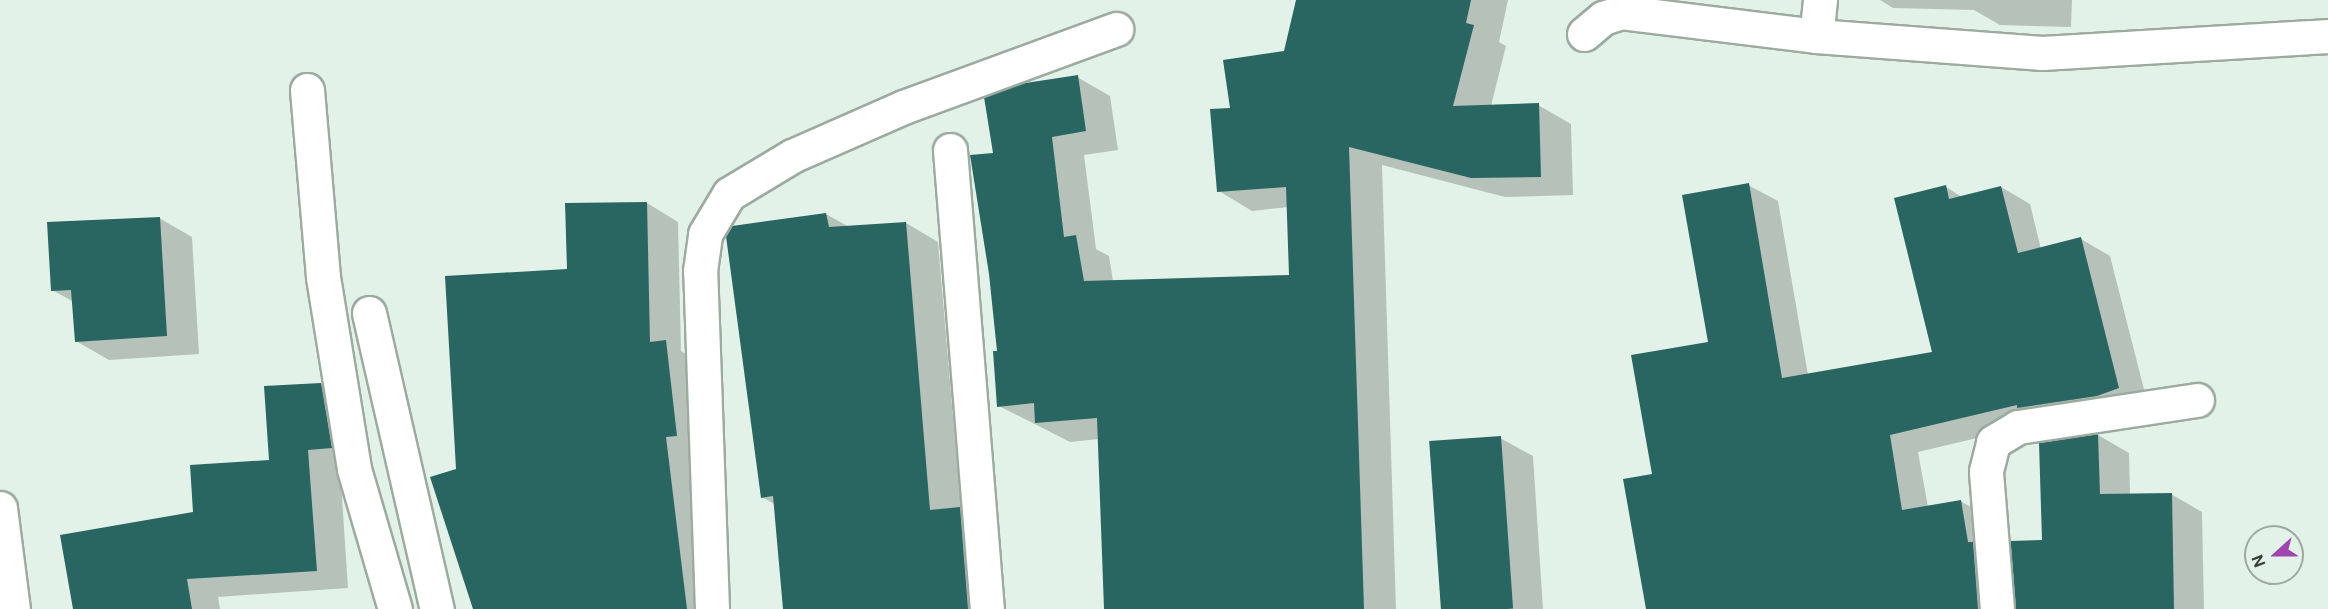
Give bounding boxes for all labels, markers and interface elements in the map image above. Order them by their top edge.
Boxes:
north arrow [2244,525,2304,585]
text: N [2247,552,2270,570]

